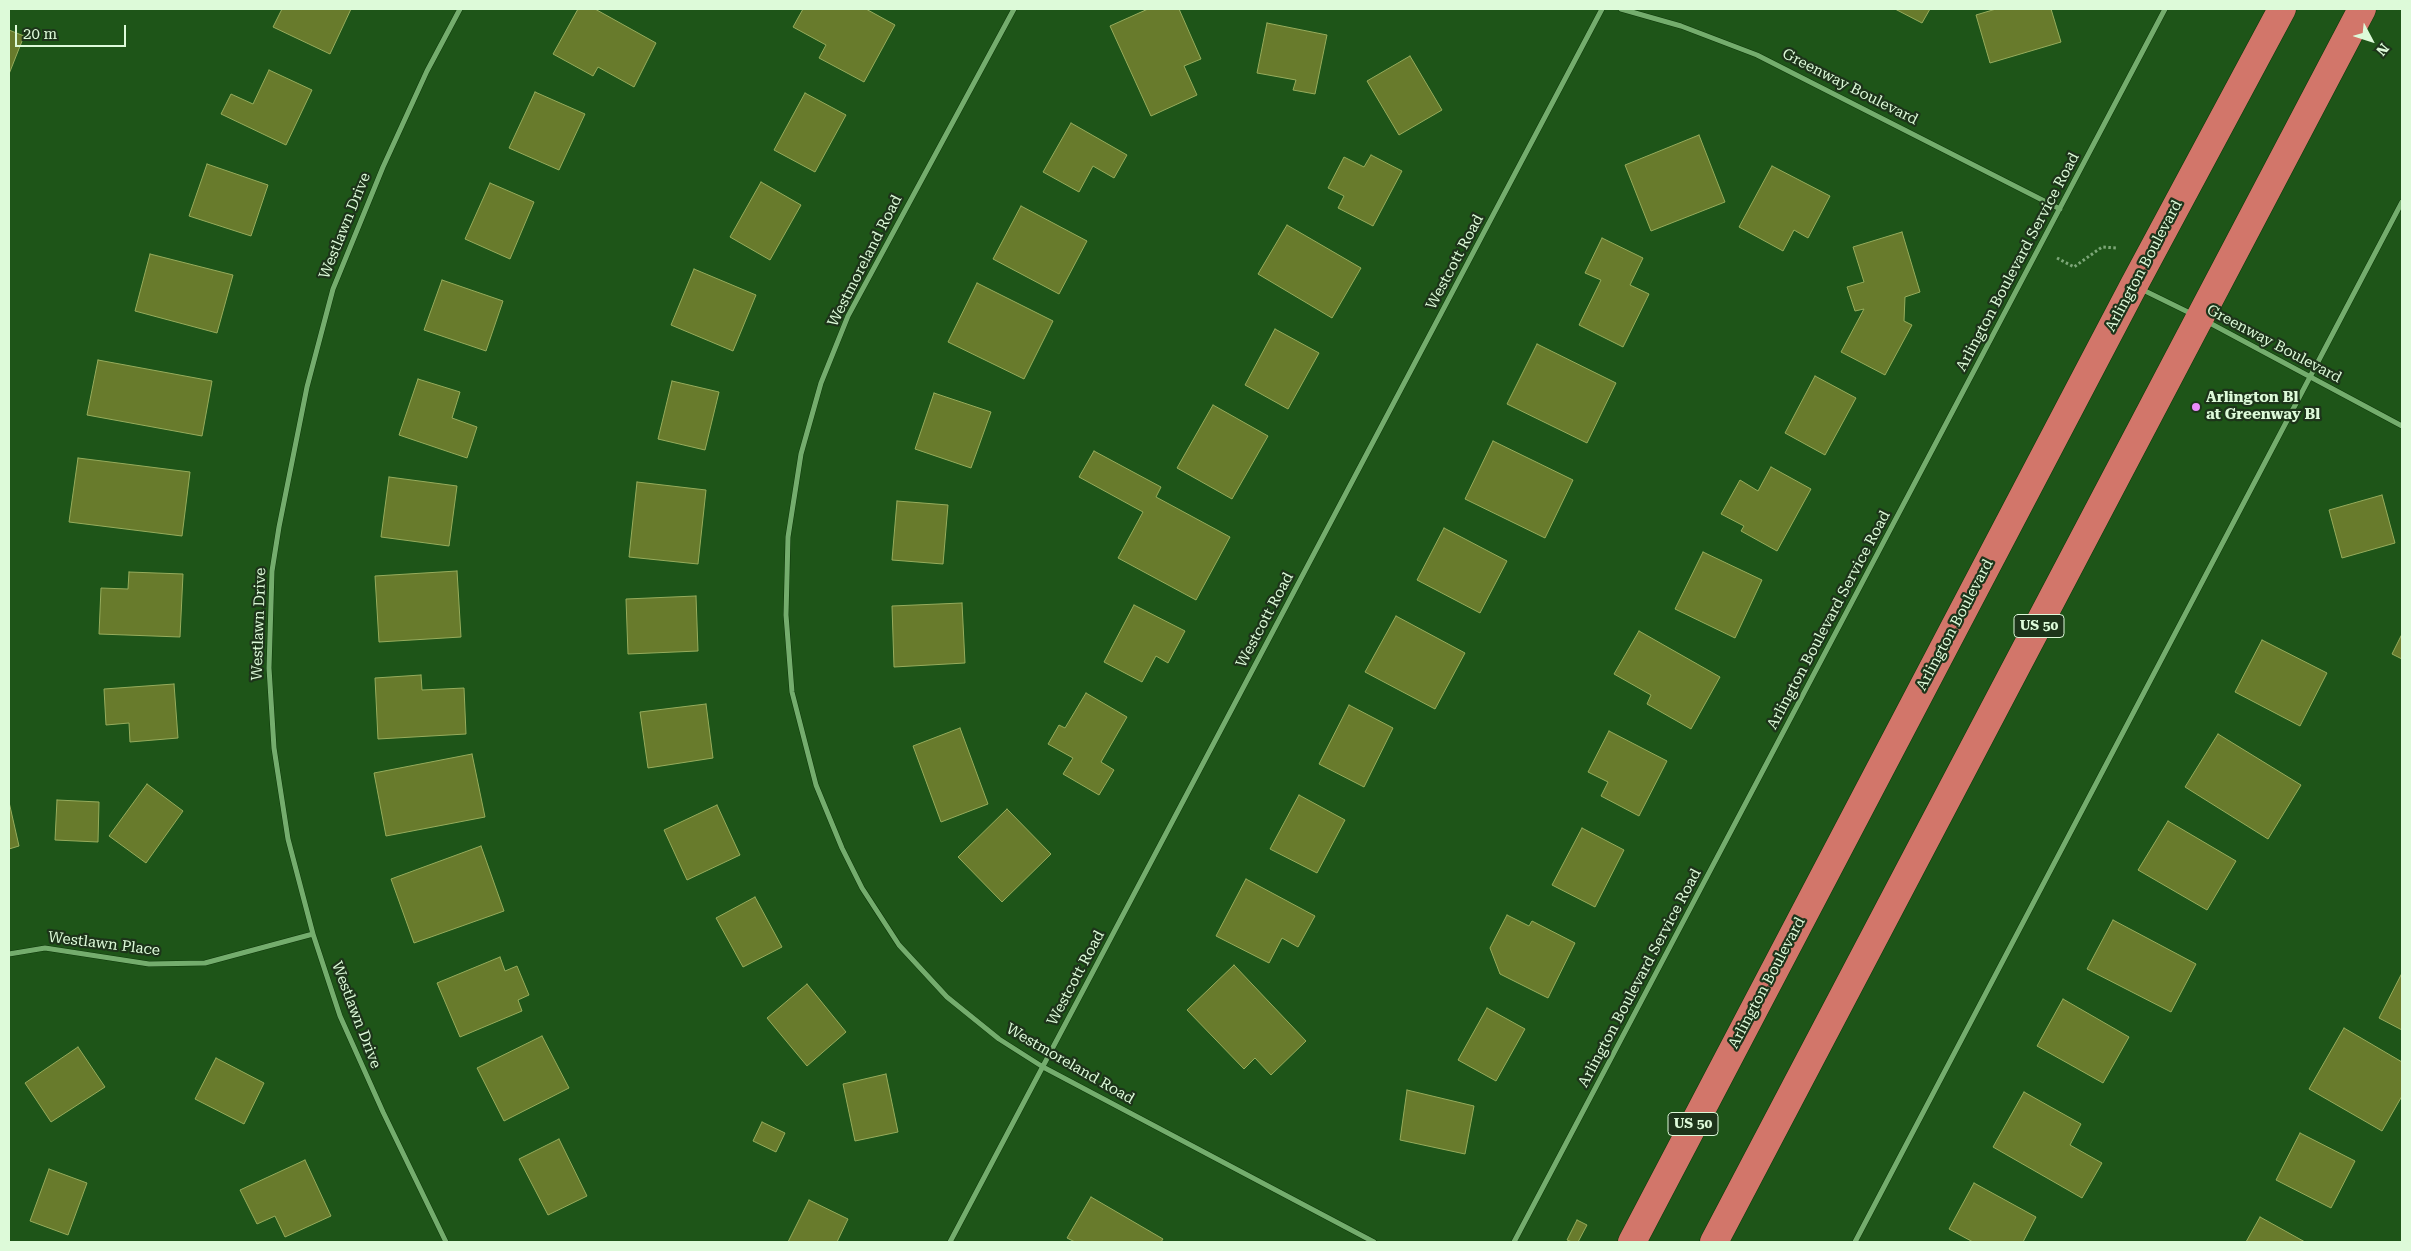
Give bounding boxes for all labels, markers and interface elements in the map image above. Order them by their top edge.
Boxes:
scale bar [18,15,129,47]
north arrow [2346,15,2396,65]
text: 20 m [23,25,57,43]
text: N [2373,40,2392,59]
street label: Greenway Boulevard [1779,45,1921,129]
street label: Arlington Boulevard Service Road [1953,150,2083,374]
street label: Westlawn Drive [315,170,375,282]
street label: Westmoreland Road [824,192,906,330]
street label: Arlington Boulevard [2102,197,2186,335]
street label: Westcott Road [1422,211,1488,313]
street label: Greenway Boulevard [2204,301,2344,387]
place label: Arlington Bl at Greenway Bl [2206,389,2320,424]
marker: Arlington Bl at Greenway Bl [2190,401,2202,413]
street label: Arlington Boulevard Service Road [1764,508,1894,732]
street label: Arlington Boulevard [1913,556,1997,694]
street label: Westlawn Drive [248,567,270,681]
street label: Westcott Road [1232,569,1298,671]
road number: US 50 [2014,614,2064,638]
street label: Arlington Boulevard Service Road [1575,866,1705,1090]
street label: Arlington Boulevard [1725,914,1809,1052]
street label: Westcott Road [1043,927,1109,1029]
street label: Westlawn Place [47,928,161,960]
street label: Westlawn Drive [327,959,385,1071]
street label: Westmoreland Road [1003,1020,1137,1108]
road number: US 50 [1668,1112,1718,1136]

